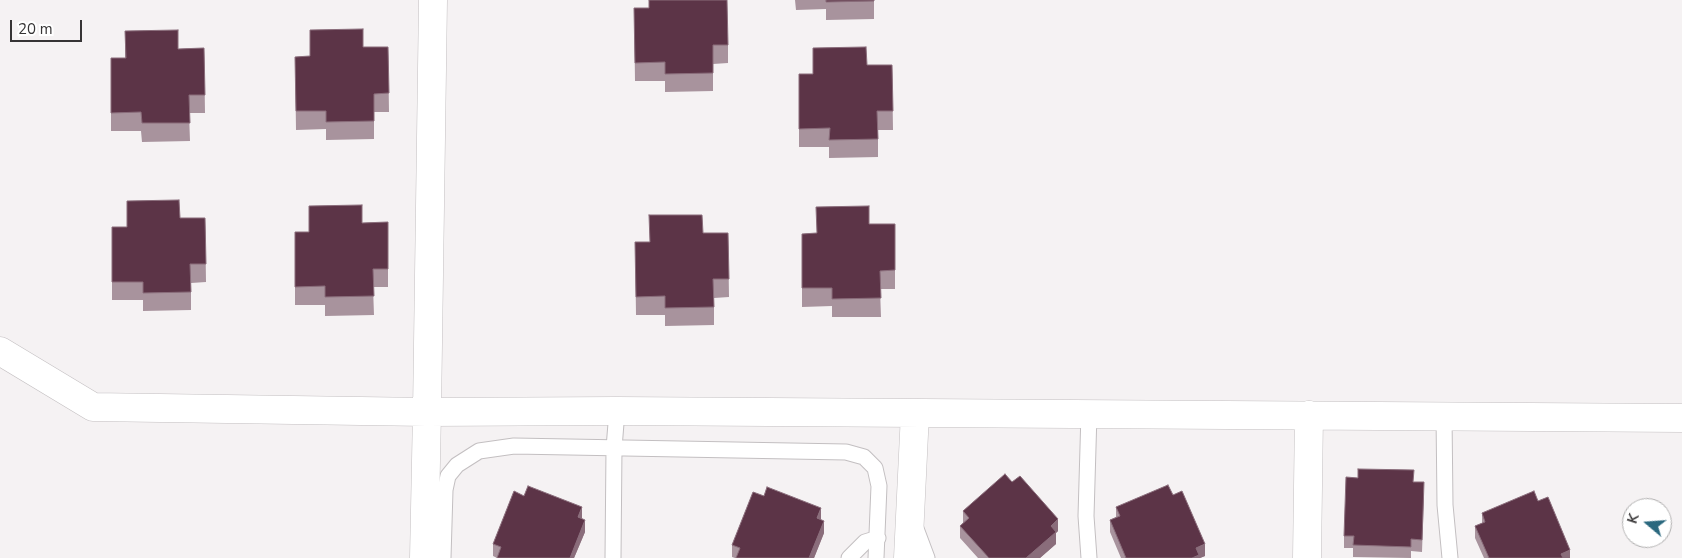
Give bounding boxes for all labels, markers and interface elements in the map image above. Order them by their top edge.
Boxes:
scale bar [12,10,85,42]
text: 20 m [18,19,53,39]
north arrow [1622,498,1672,548]
text: K [1623,511,1644,526]

